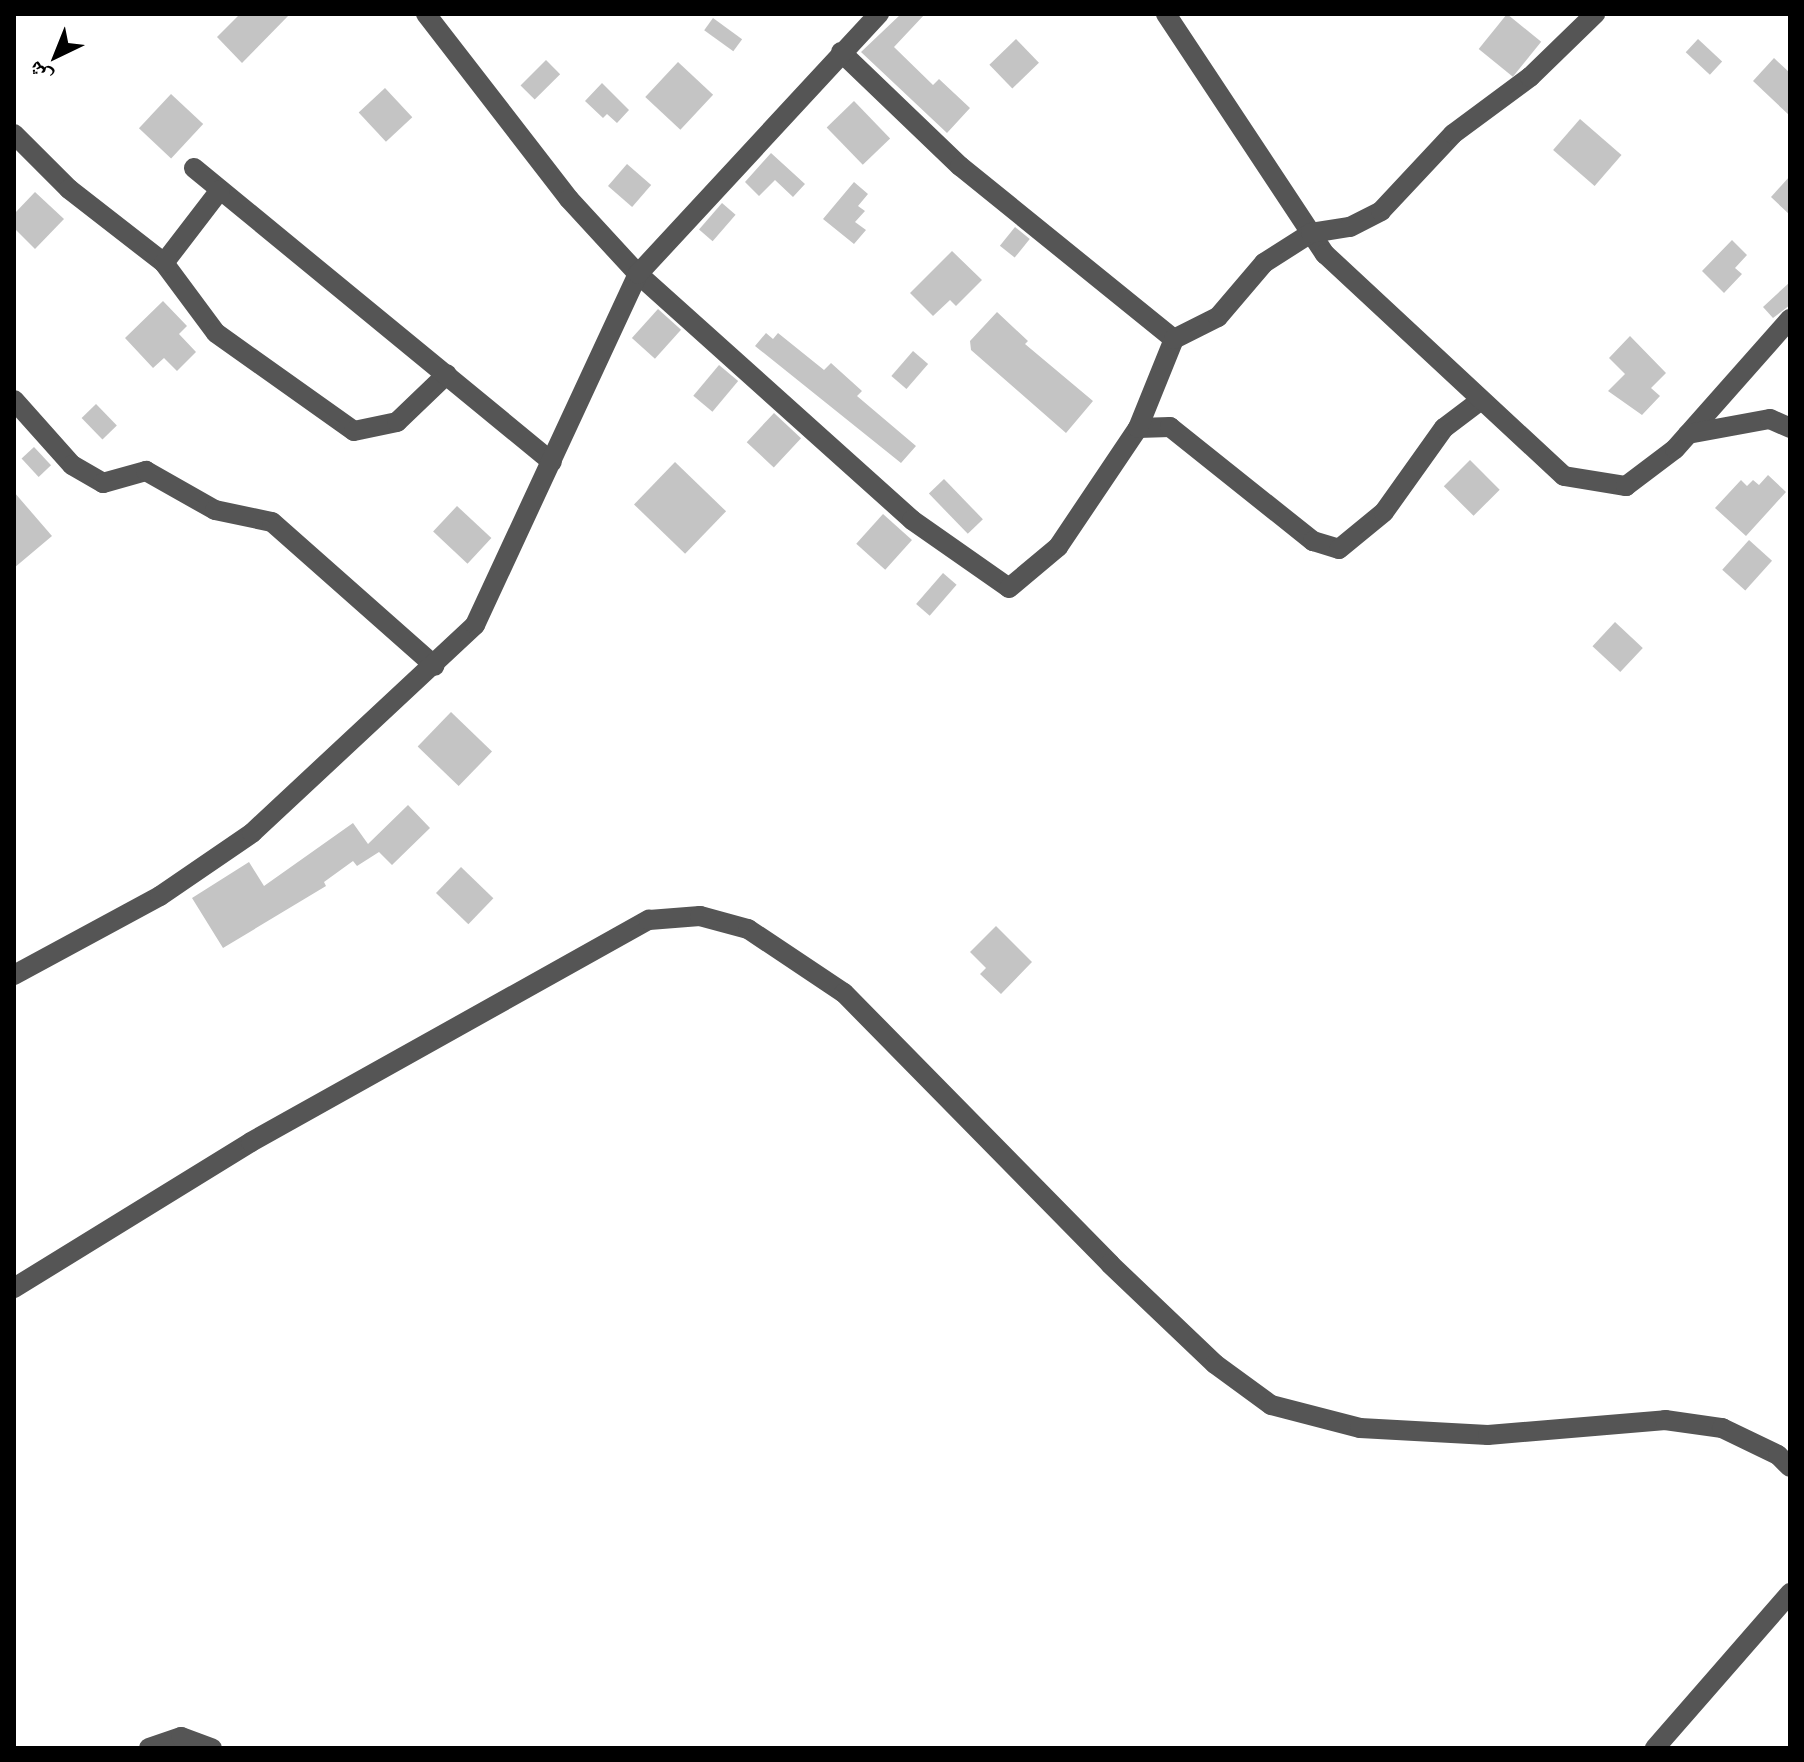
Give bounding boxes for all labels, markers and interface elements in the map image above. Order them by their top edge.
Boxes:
north arrow [16,16,96,96]
text: ش [22,56,57,91]

